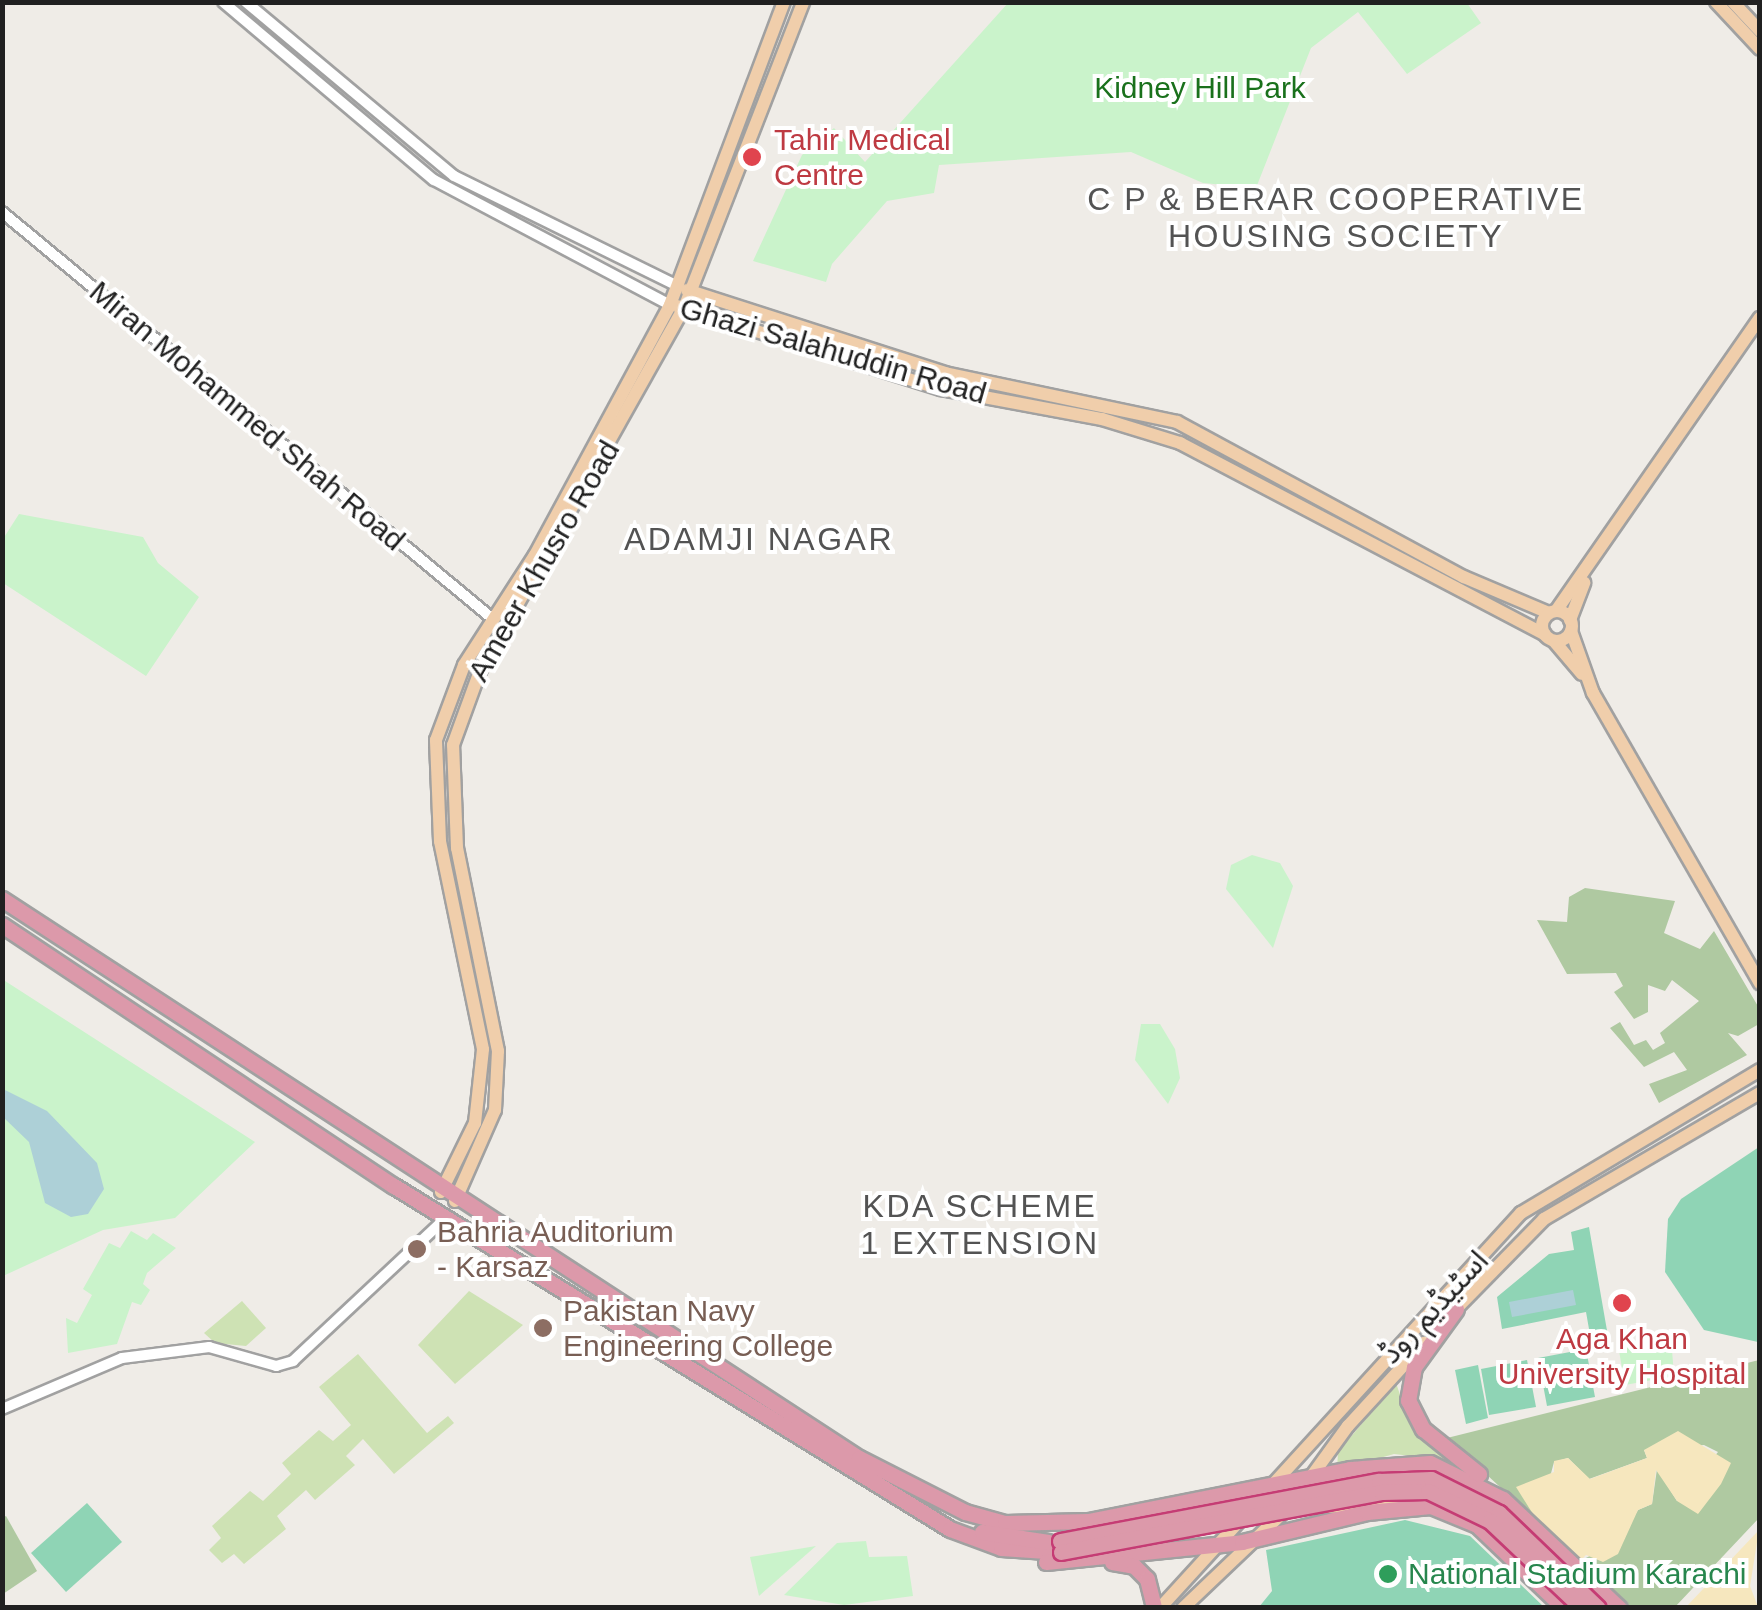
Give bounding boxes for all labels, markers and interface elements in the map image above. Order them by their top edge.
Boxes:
park label: Kidney Hill Park [1094,70,1306,106]
place label: Tahir Medical Centre [774,122,951,192]
marker: Tahir Medical Centre [739,144,765,170]
district label: C P & BERAR COOPERATIVE HOUSING SOCIETY [1087,181,1585,256]
street label: Miran Mohammed Shah Road [82,274,412,558]
street label: Ghazi Salahuddin Road [676,290,990,412]
street label: Ameer Khusro Road [460,434,628,688]
district label: ADAMJI NAGAR [624,520,894,558]
district label: KDA SCHEME 1 EXTENSION [860,1188,1100,1263]
place label: Bahria Auditorium - Karsaz [437,1214,675,1284]
marker: Bahria Auditorium - Karsaz [406,1238,428,1260]
street label: اسٹیڈیم روڈ [1372,1243,1496,1371]
marker: Aga Khan University Hospital [1609,1290,1635,1316]
place label: Pakistan Navy Engineering College [563,1293,833,1364]
marker: Pakistan Navy Engineering College [532,1317,554,1339]
place label: Aga Khan University Hospital [1498,1321,1746,1392]
place label: National Stadium Karachi [1408,1556,1747,1592]
marker: National Stadium Karachi [1377,1563,1399,1585]

